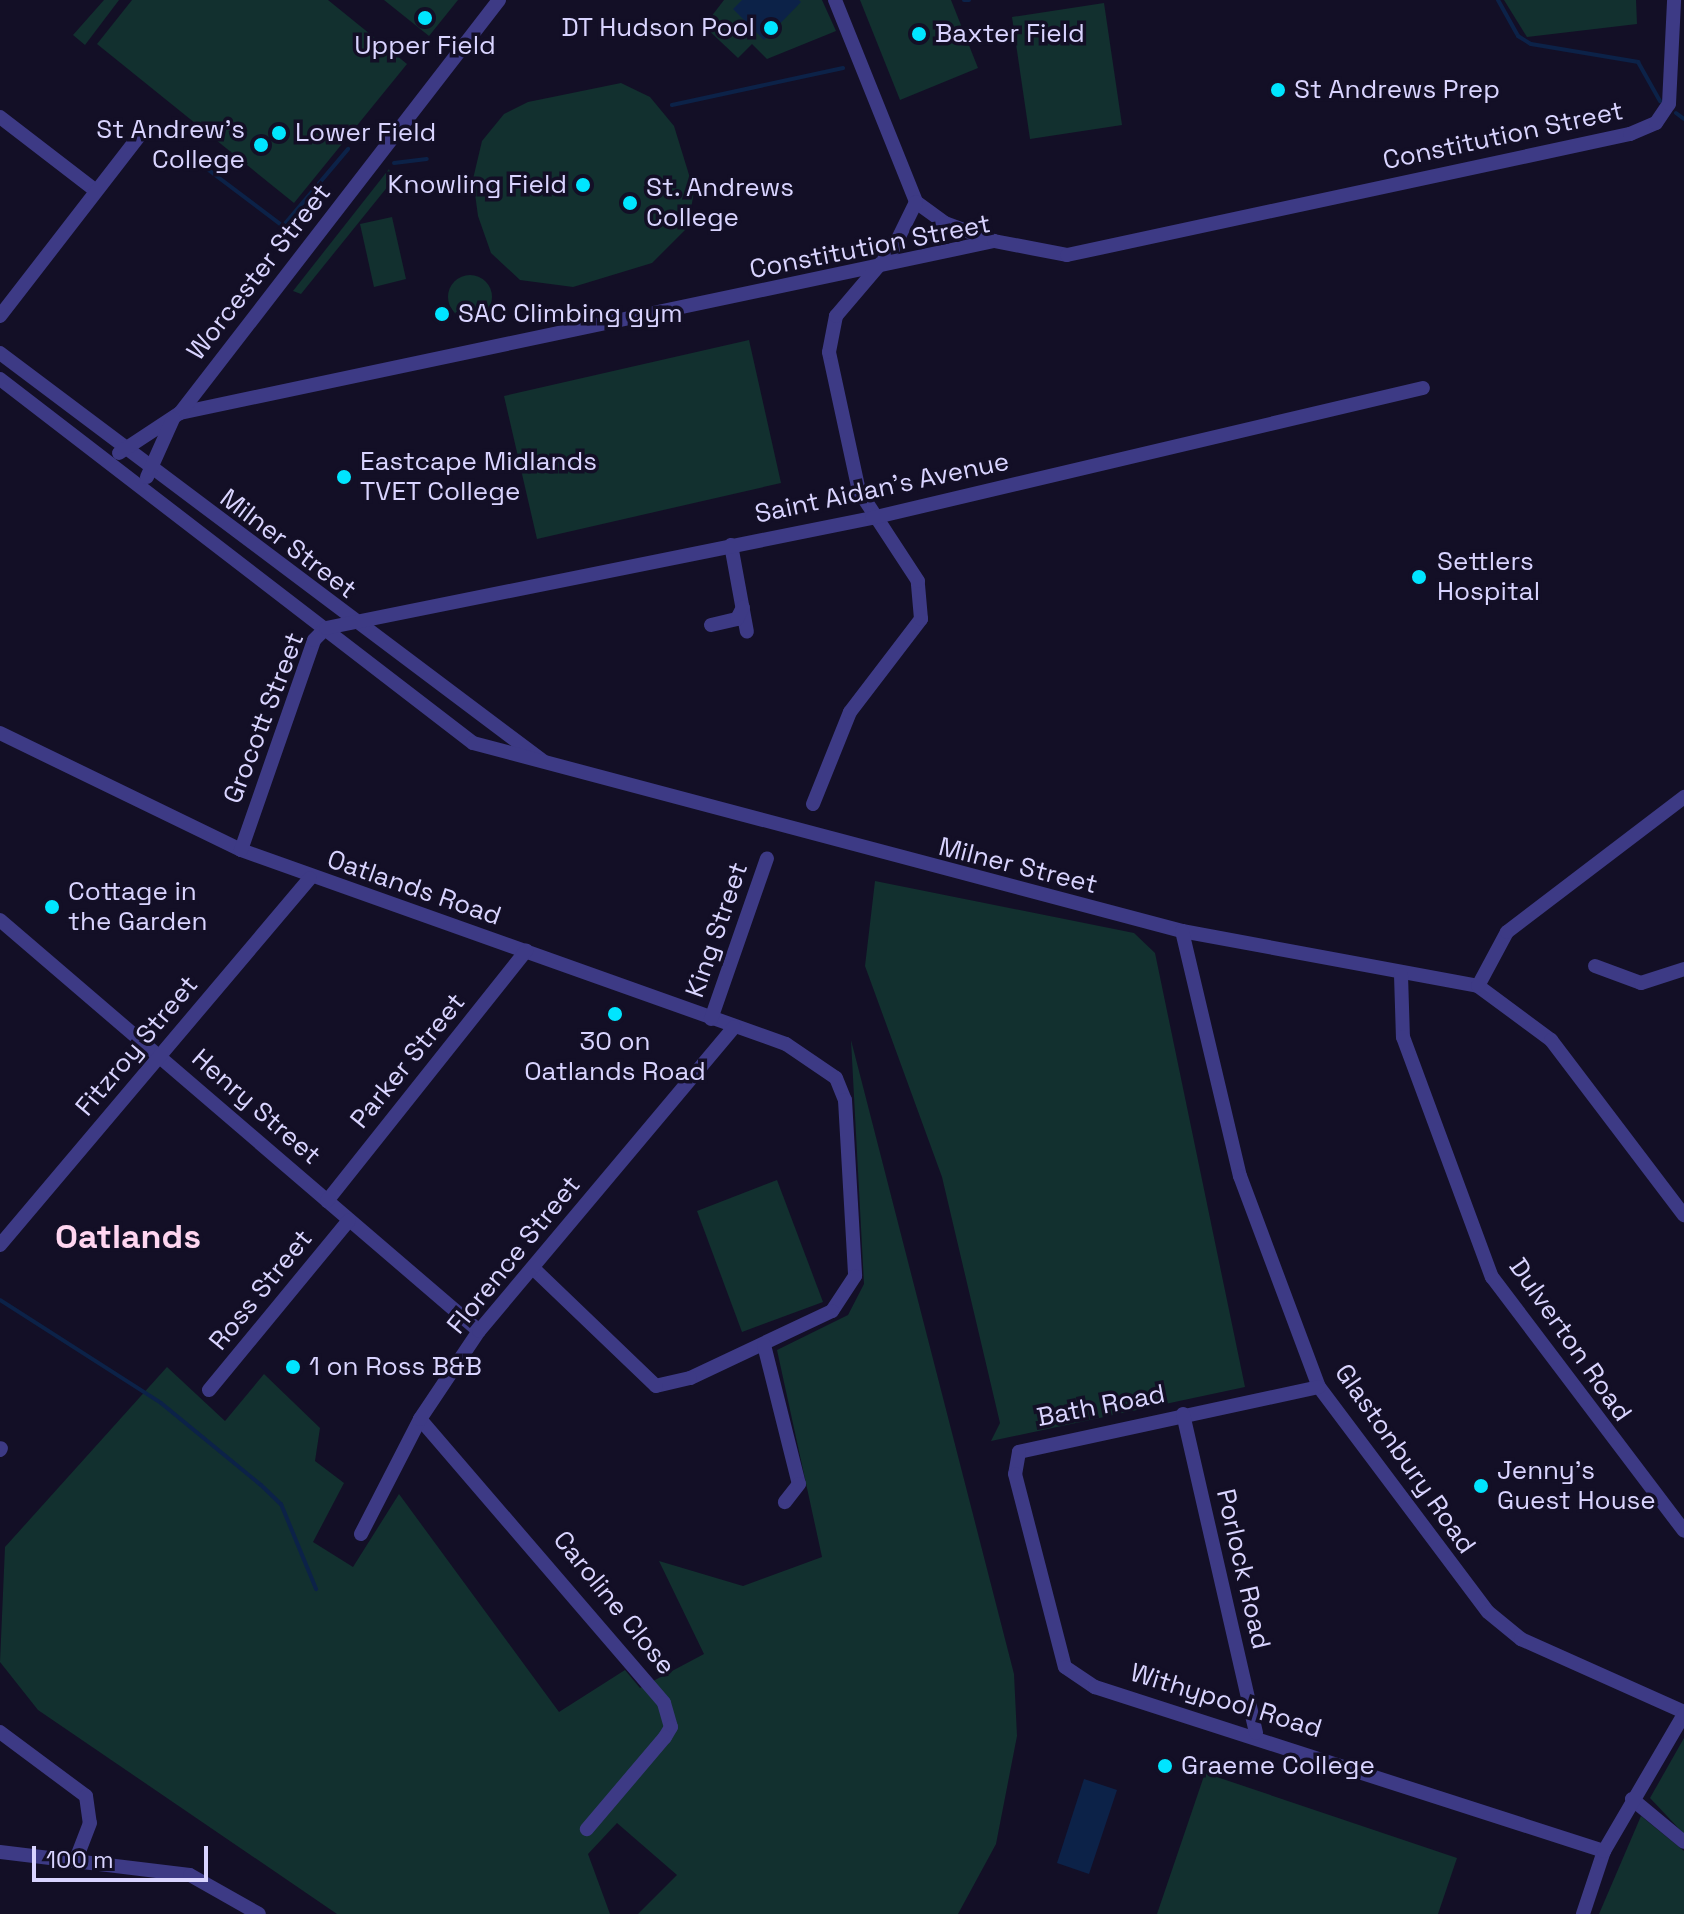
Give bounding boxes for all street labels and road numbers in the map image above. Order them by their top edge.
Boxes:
street label: Constitution Street [1380,95,1626,177]
street label: Worcester Street [181,178,337,366]
street label: Constitution Street [747,208,993,286]
street label: Saint Aidan's Avenue [752,446,1012,530]
street label: Milner Street [214,483,362,605]
street label: Grocott Street [217,628,311,808]
street label: Milner Street [935,831,1101,901]
street label: Oatlands Road [323,844,505,932]
street label: King Street [679,858,755,1002]
street label: Fitzroy Street [69,970,205,1122]
street label: Parker Street [344,987,472,1135]
street label: Henry Street [185,1043,327,1171]
street label: Florence Street [441,1170,587,1340]
street label: Ross Street [203,1223,319,1357]
street label: Dulverton Road [1502,1252,1638,1428]
street label: Glastonbury Road [1328,1358,1482,1560]
street label: Bath Road [1034,1378,1168,1434]
street label: Porlock Road [1209,1486,1277,1652]
street label: Caroline Close [546,1525,682,1681]
street label: Withypool Road [1127,1657,1325,1745]

